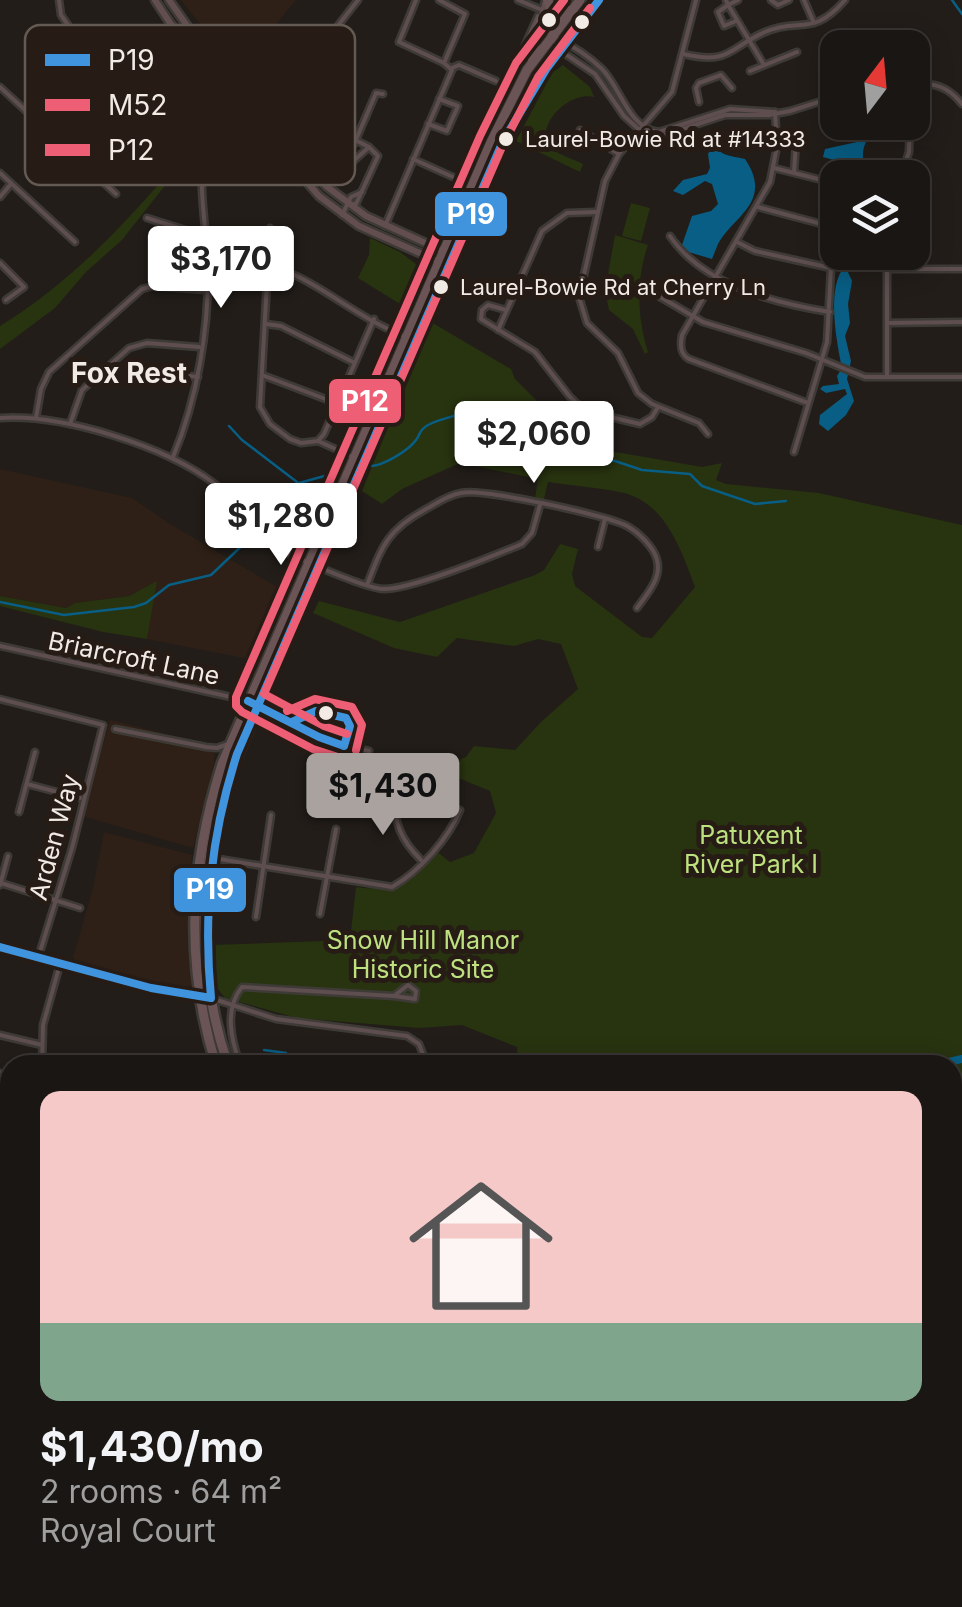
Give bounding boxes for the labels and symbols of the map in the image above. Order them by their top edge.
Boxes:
unlabelled marker [539,10,559,30]
unlabelled marker [572,12,592,32]
legend [25,25,355,185]
north arrow [820,30,930,140]
text: P19 [108,43,155,77]
text: M52 [108,88,167,122]
place label: Laurel-Bowie Rd at #14333 [525,126,806,152]
marker: Laurel-Bowie Rd at #14333 [496,129,516,149]
text: P12 [108,133,154,167]
line badge: P19 [433,190,509,238]
text: P19 [447,197,495,231]
pin: $3,170 [140,226,302,311]
place label: Laurel-Bowie Rd at Cherry Ln [460,274,766,300]
marker: Laurel-Bowie Rd at Cherry Ln [431,277,451,297]
district label: Fox Rest [71,356,187,390]
line badge: P12 [327,377,403,425]
text: P12 [341,384,389,418]
pin: $2,060 [453,401,615,486]
pin: $1,280 [200,483,362,568]
street label: Briarcroft Lane [45,625,223,691]
unlabelled marker [316,703,336,723]
pin: $1,430 [302,753,464,838]
street label: Arden Way [23,771,85,903]
park label: Patuxent River Park I [684,820,818,879]
line badge: P19 [172,866,248,914]
text: P19 [186,872,234,906]
park label: Snow Hill Manor Historic Site [327,925,519,984]

